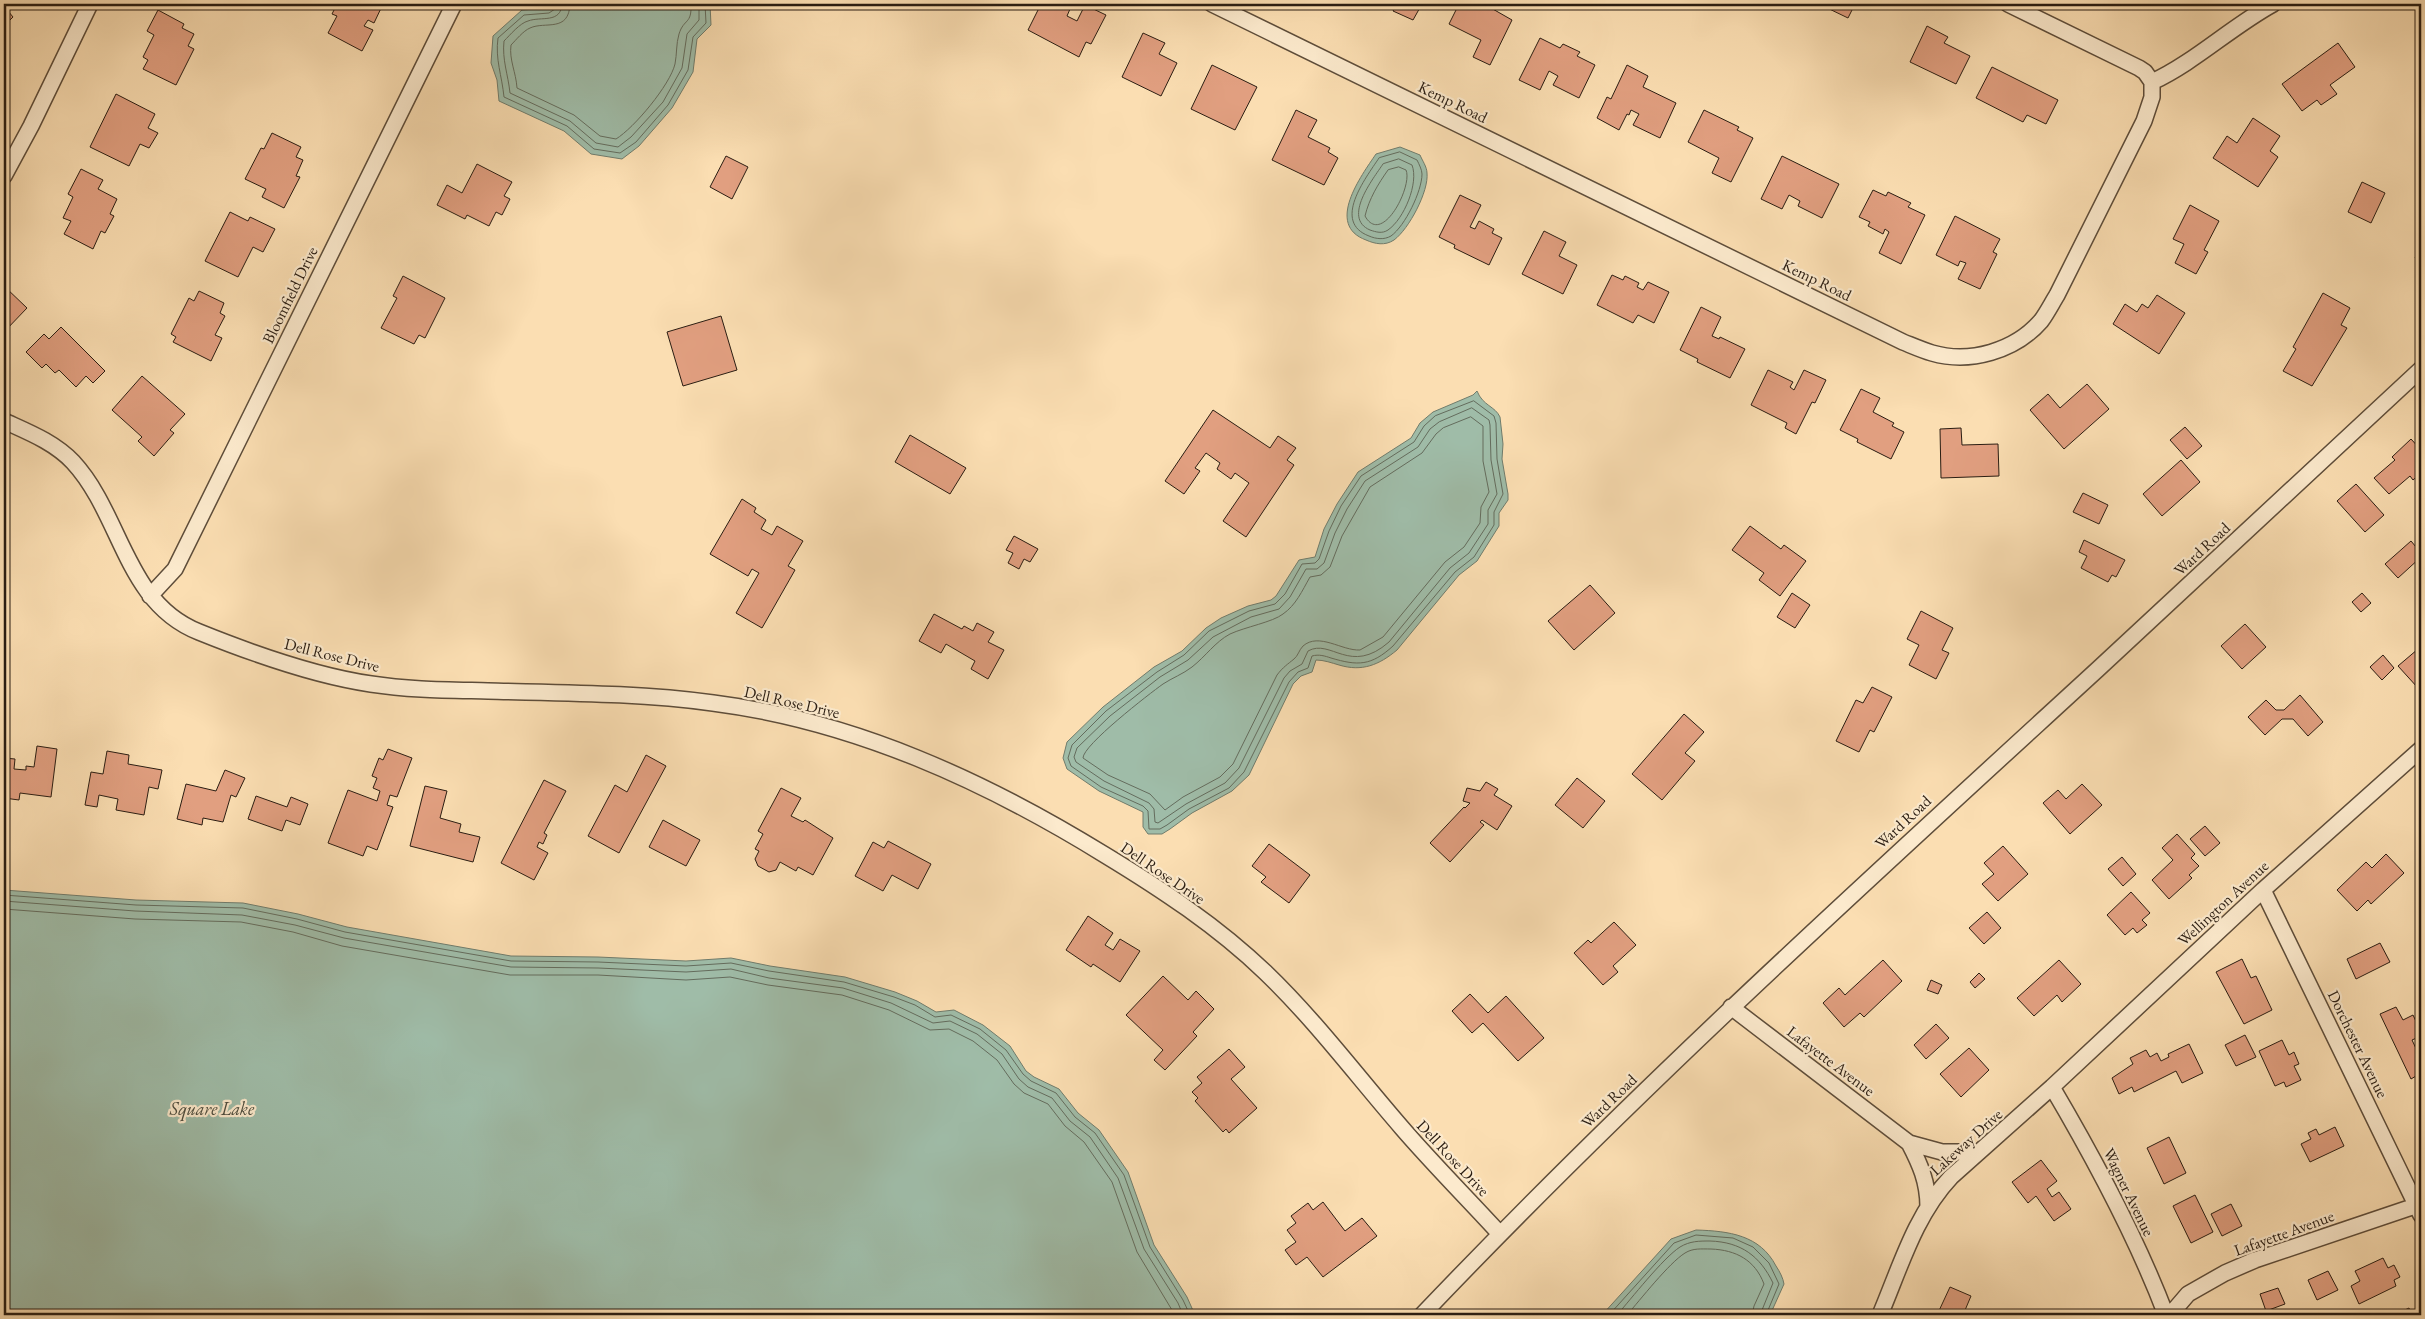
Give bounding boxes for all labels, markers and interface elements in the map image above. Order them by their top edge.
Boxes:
street label: Kemp Road [1415,76,1492,128]
street label: Bloomfield Drive [257,243,323,347]
street label: Kemp Road [1779,254,1856,306]
street label: Ward Road [2169,517,2235,580]
street label: Dell Rose Drive [282,633,382,677]
street label: Dell Rose Drive [742,681,842,723]
street label: Ward Road [1870,790,1936,853]
street label: Dell Rose Drive [1117,837,1209,909]
street label: Wellington Avenue [2173,855,2273,951]
street label: Dorchester Avenue [2323,987,2393,1101]
street label: Lafayette Avenue [1783,1021,1879,1101]
street label: Ward Road [1577,1069,1642,1133]
water label: Square Lake [169,1097,255,1122]
street label: Lakeway Drive [1925,1104,2007,1180]
street label: Dell Rose Drive [1412,1115,1494,1201]
street label: Wagner Avenue [2099,1144,2159,1240]
street label: Lafayette Avenue [2231,1205,2337,1261]

